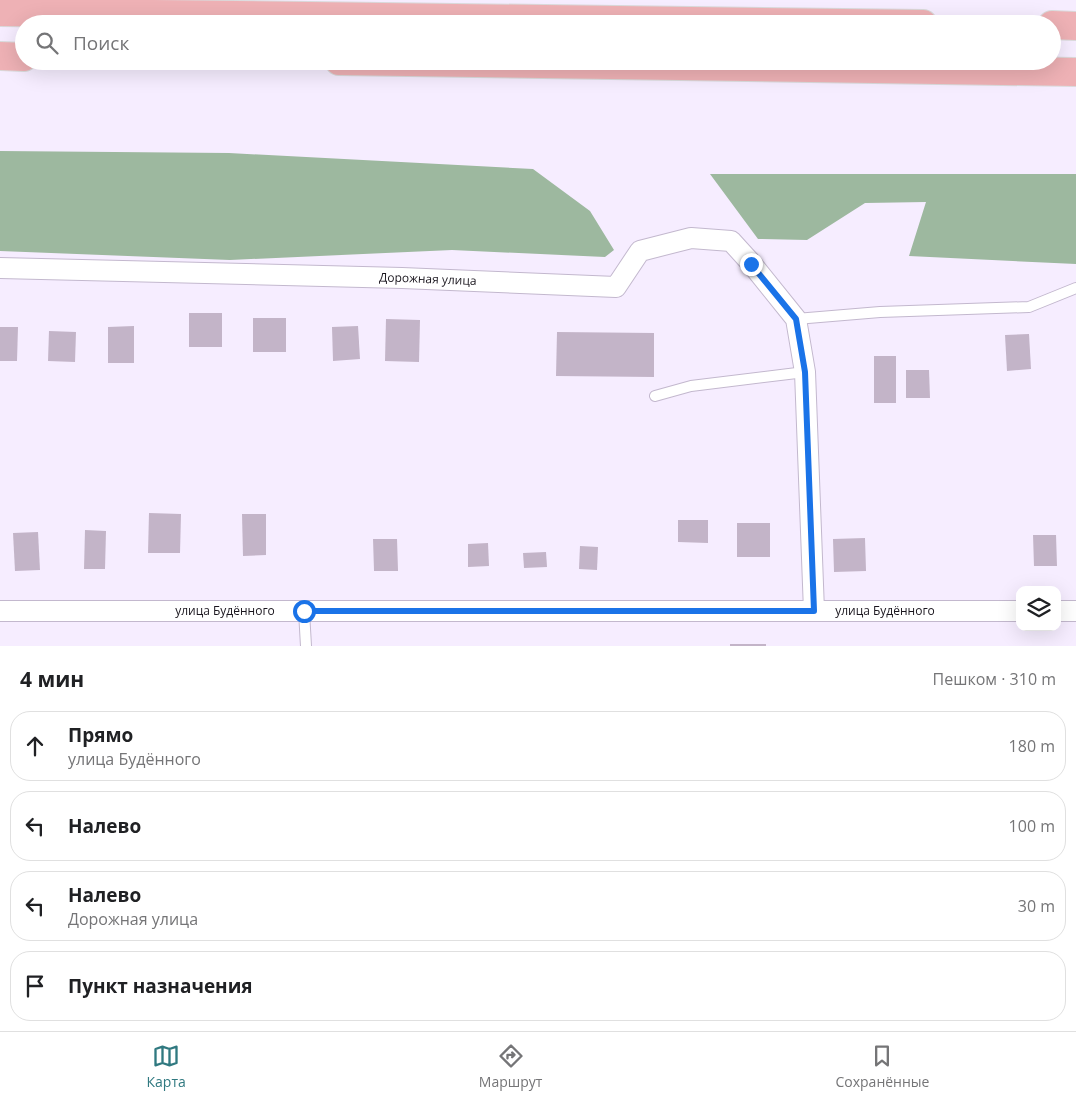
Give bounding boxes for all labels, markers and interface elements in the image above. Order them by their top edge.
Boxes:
search box [15,15,1061,70]
icon: search [33,29,61,57]
text: Поиск [73,30,129,56]
route end [740,253,763,276]
street label: Дорожная улица [379,268,477,289]
map controls [1016,586,1061,631]
button: layers [1016,586,1061,631]
route start [293,600,316,623]
street label: улица Будённого [175,602,275,619]
street label: улица Будённого [835,602,935,619]
text: 4 мин [20,665,84,693]
text: Пешком · 310 m [933,668,1056,690]
text: Прямо [68,722,133,748]
icon: ahead [21,732,49,760]
text: 180 m [1009,735,1055,757]
text: улица Будённого [68,748,201,770]
icon: left [21,812,49,840]
text: Налево [68,813,141,839]
text: 100 m [1009,815,1055,837]
text: Налево [68,882,141,908]
icon: left [21,892,49,920]
text: 30 m [1018,895,1055,917]
text: Дорожная улица [68,908,198,930]
icon: arrive [21,972,49,1000]
text: Пункт назначения [68,973,253,999]
tab: Карта [147,1042,186,1091]
tab: Маршрут [479,1042,542,1091]
tab: Сохранённые [835,1042,929,1091]

